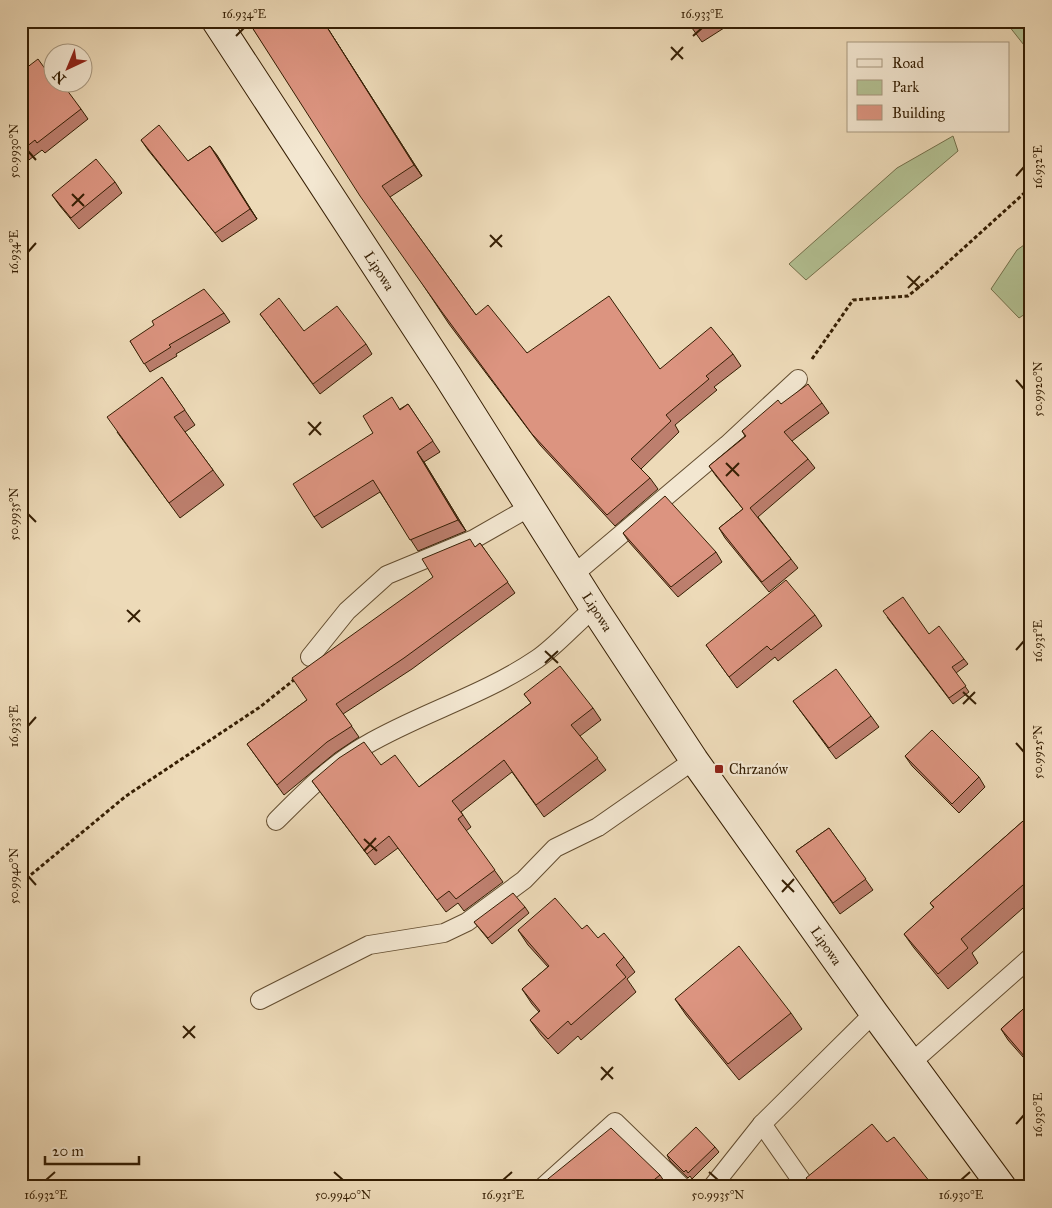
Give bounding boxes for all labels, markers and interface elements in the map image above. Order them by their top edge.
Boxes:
text: 16.934°E [222,7,267,21]
text: 16.933°E [681,7,724,21]
north arrow [42,42,92,92]
legend [847,42,1010,132]
text: Road [892,54,924,72]
text: N [49,67,69,87]
text: Park [892,78,919,96]
text: Building [892,104,946,122]
text: 50.9930°N [7,124,21,178]
text: 16.932°E [1031,145,1045,189]
text: 16.934°E [7,229,21,274]
street label: Lipowa [360,248,398,294]
text: 50.9920°N [1031,361,1045,417]
text: 50.9935°N [7,488,21,540]
street label: Lipowa [578,589,616,635]
text: 16.931°E [1031,619,1045,662]
text: 16.933°E [7,704,21,747]
text: 50.9925°N [1031,725,1045,779]
place label: Chrzanów [729,761,789,778]
marker: Chrzanów [713,763,725,775]
text: 50.9940°N [7,848,21,904]
street label: Lipowa [807,923,845,969]
text: 16.930°E [1031,1092,1045,1137]
scale bar [45,1133,139,1165]
text: 20 m [52,1142,84,1160]
text: 16.932°E [24,1188,68,1202]
text: 50.9940°N [315,1188,371,1202]
text: 16.931°E [482,1188,525,1202]
text: 50.9935°N [692,1188,744,1202]
text: 16.930°E [939,1188,984,1202]

